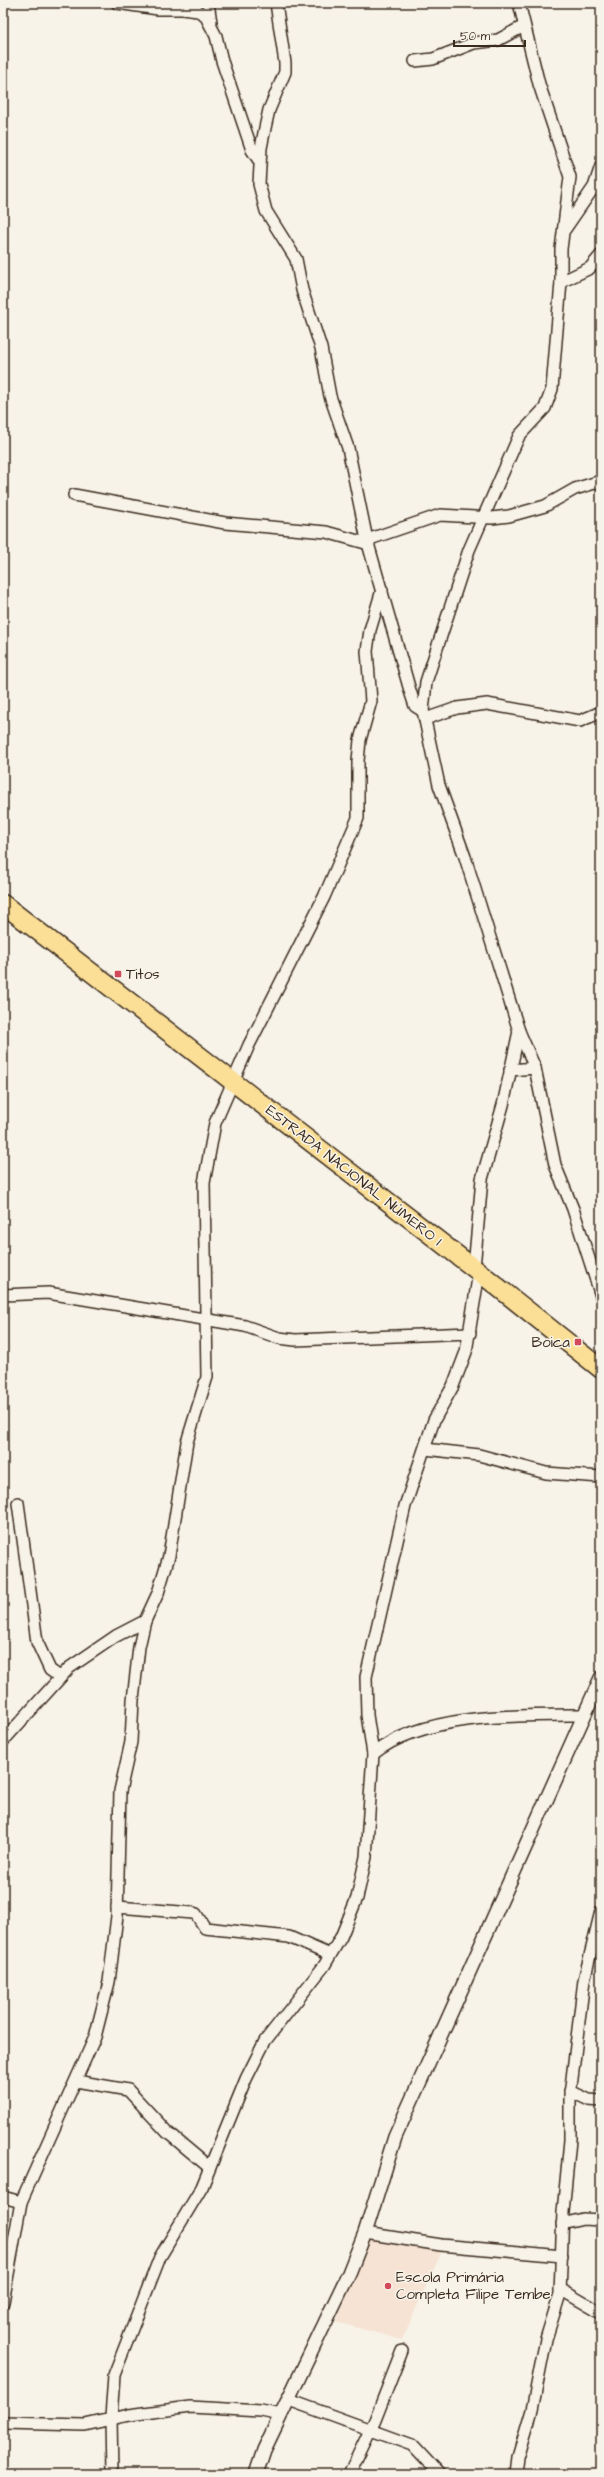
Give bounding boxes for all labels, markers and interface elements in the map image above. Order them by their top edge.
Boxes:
scale bar [454,22,525,48]
text: 50 m [460,28,491,45]
place label: Titos [126,964,160,985]
marker: Titos [113,969,123,979]
street label: ESTRADA NACIONAL NÚMERO 1 [261,1100,446,1251]
place label: Boica [532,1332,570,1353]
marker: Boica [573,1337,583,1347]
place label: Escola Primária Completa Filipe Tembe [396,2267,551,2305]
marker: Escola Primária Completa Filipe Tembe [383,2281,393,2291]

